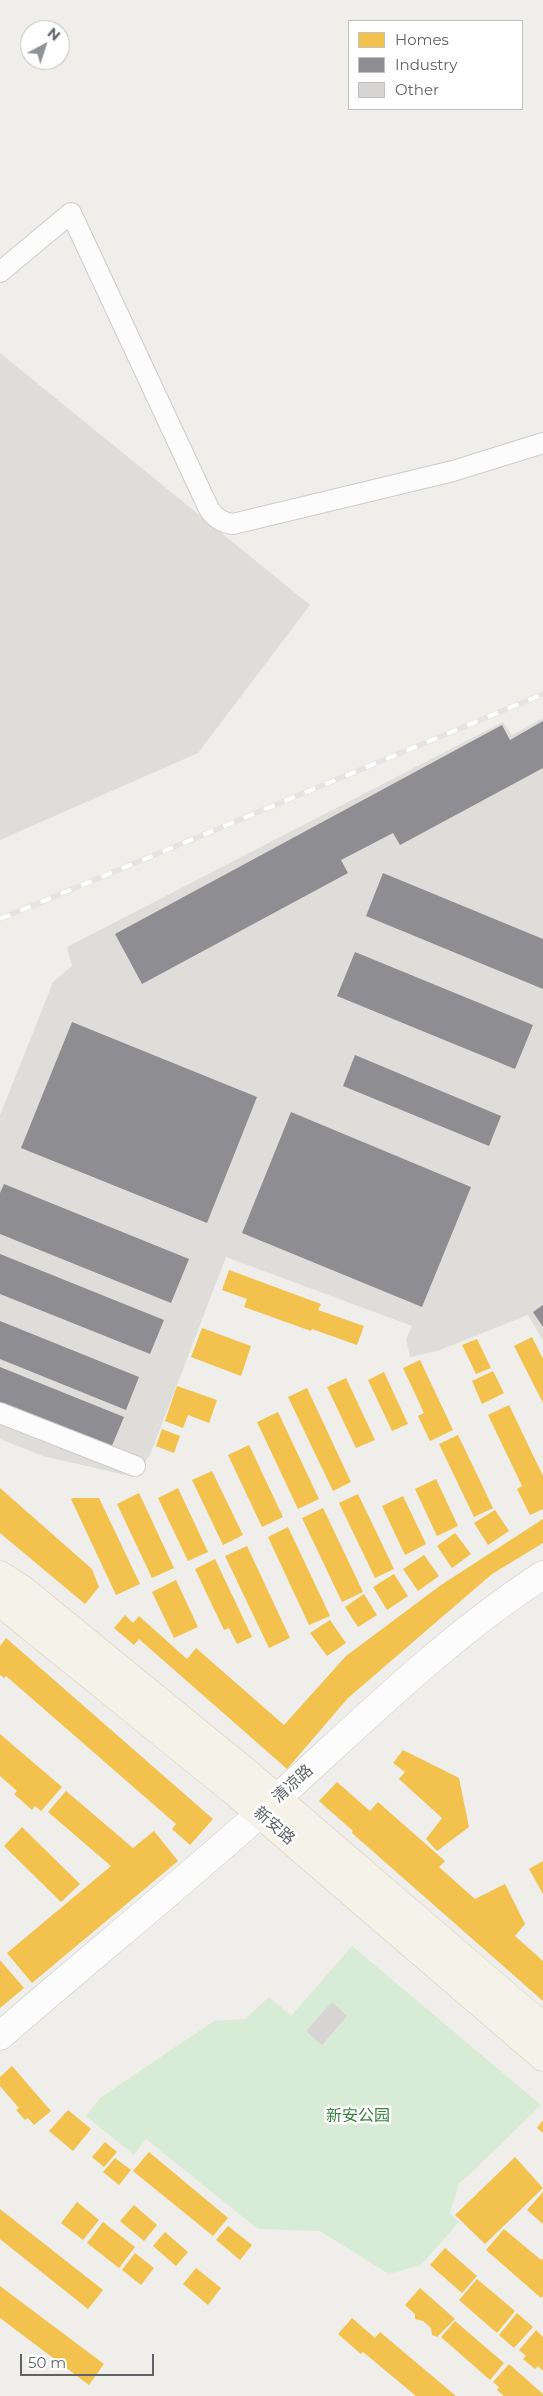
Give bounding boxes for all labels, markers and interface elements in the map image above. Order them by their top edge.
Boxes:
north arrow [20,20,70,70]
legend [348,20,523,110]
text: N [44,24,64,45]
text: Homes [395,30,449,49]
text: Industry [395,55,457,74]
text: Other [395,80,439,99]
street label: 清凉路 [269,1761,317,1807]
street label: 新安路 [250,1803,298,1849]
park label: 新安公园 [326,2106,390,2126]
scale bar [22,2344,156,2376]
text: 50 m [28,2353,66,2372]

